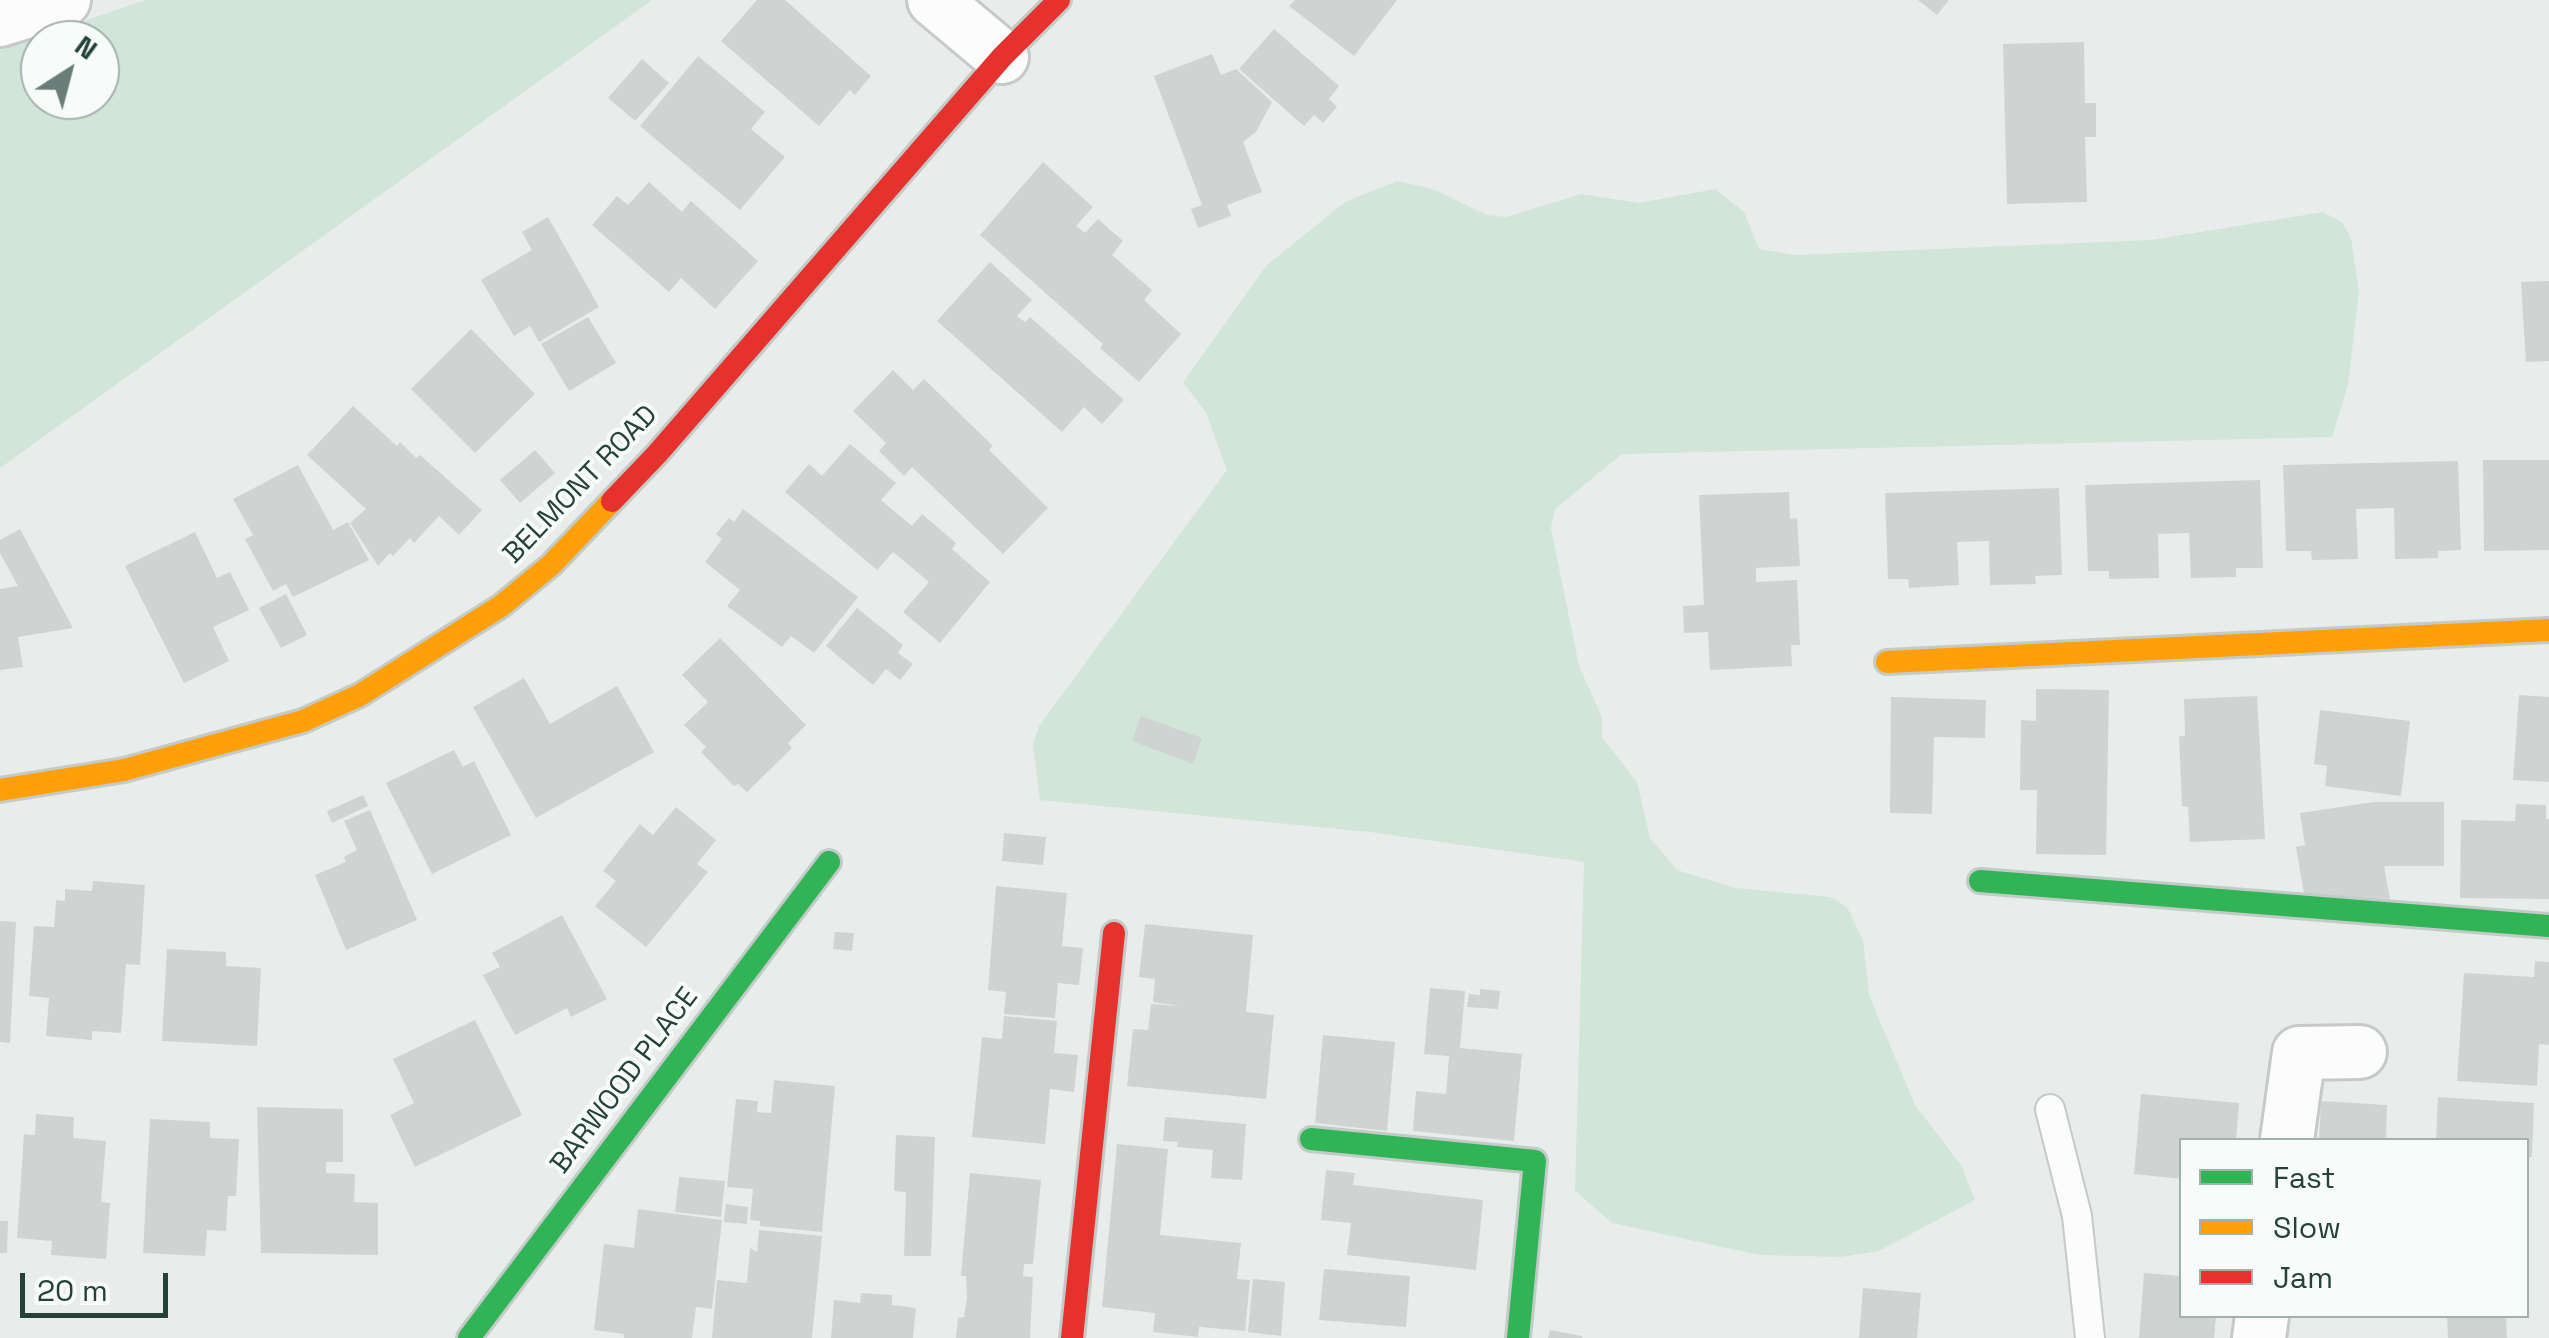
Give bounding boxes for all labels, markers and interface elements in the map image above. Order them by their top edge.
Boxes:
north arrow [20,20,120,120]
text: N [68,27,105,67]
street label: BELMONT ROAD [497,399,665,571]
street label: BARWOOD PLACE [544,982,706,1180]
legend [2179,1138,2529,1318]
text: Fast [2273,1158,2335,1197]
text: Slow [2273,1208,2341,1247]
scale bar [25,1253,172,1315]
text: Jam [2273,1258,2333,1297]
text: 20 m [37,1271,108,1310]

